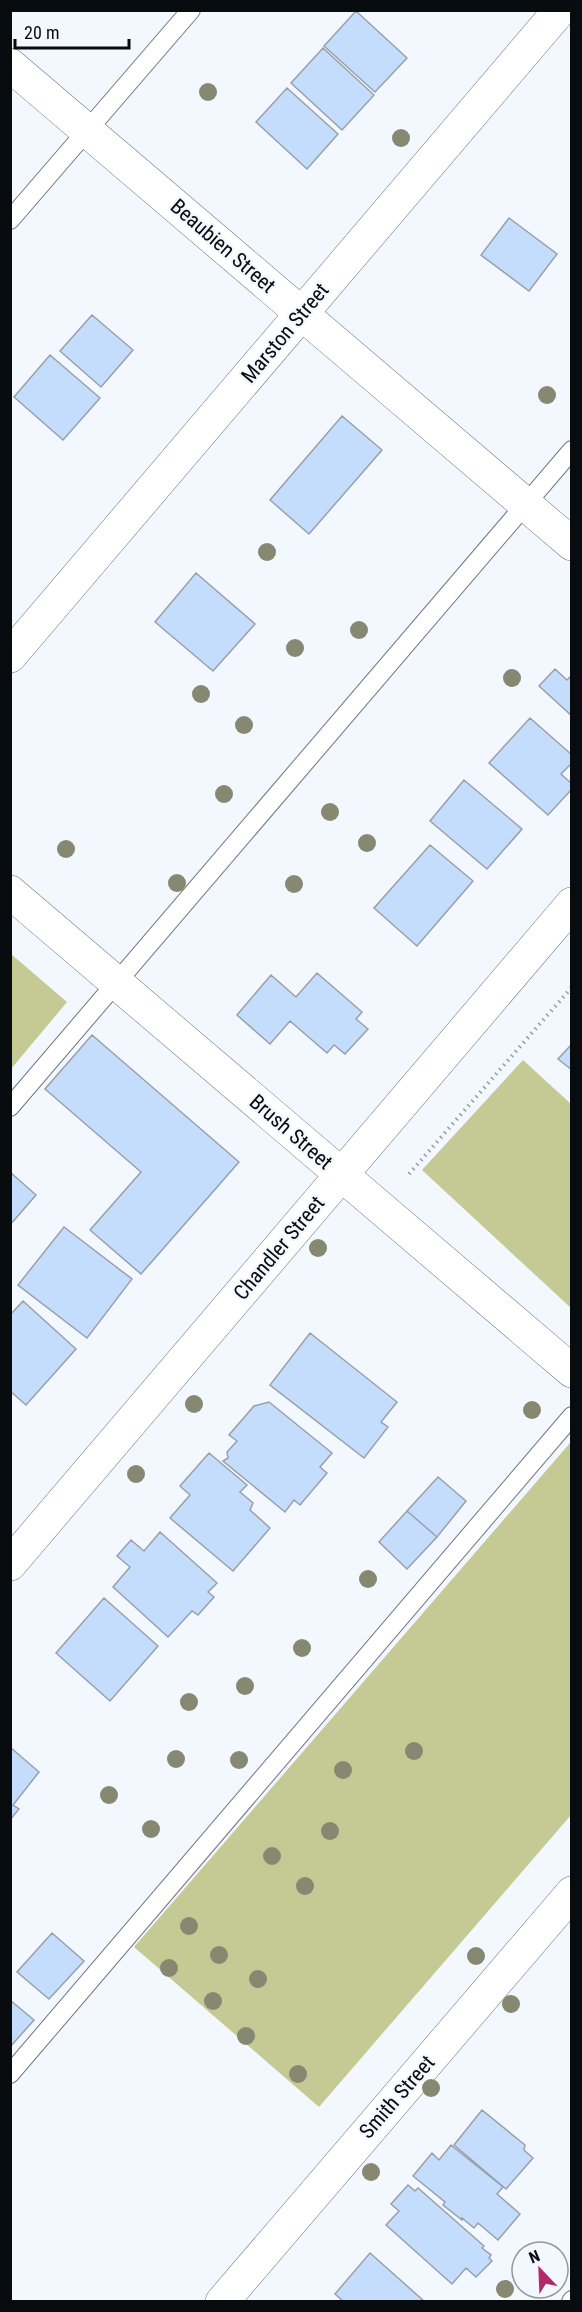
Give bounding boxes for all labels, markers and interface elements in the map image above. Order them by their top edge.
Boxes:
scale bar [15,12,129,50]
text: 20 m [24,22,59,43]
street label: Beaubien Street [166,194,280,298]
street label: Marston Street [236,278,334,388]
street label: Brush Street [245,1090,337,1174]
street label: Chandler Street [229,1191,329,1305]
street label: Smith Street [355,2051,439,2143]
north arrow [510,2240,570,2300]
text: N [526,2246,543,2267]

